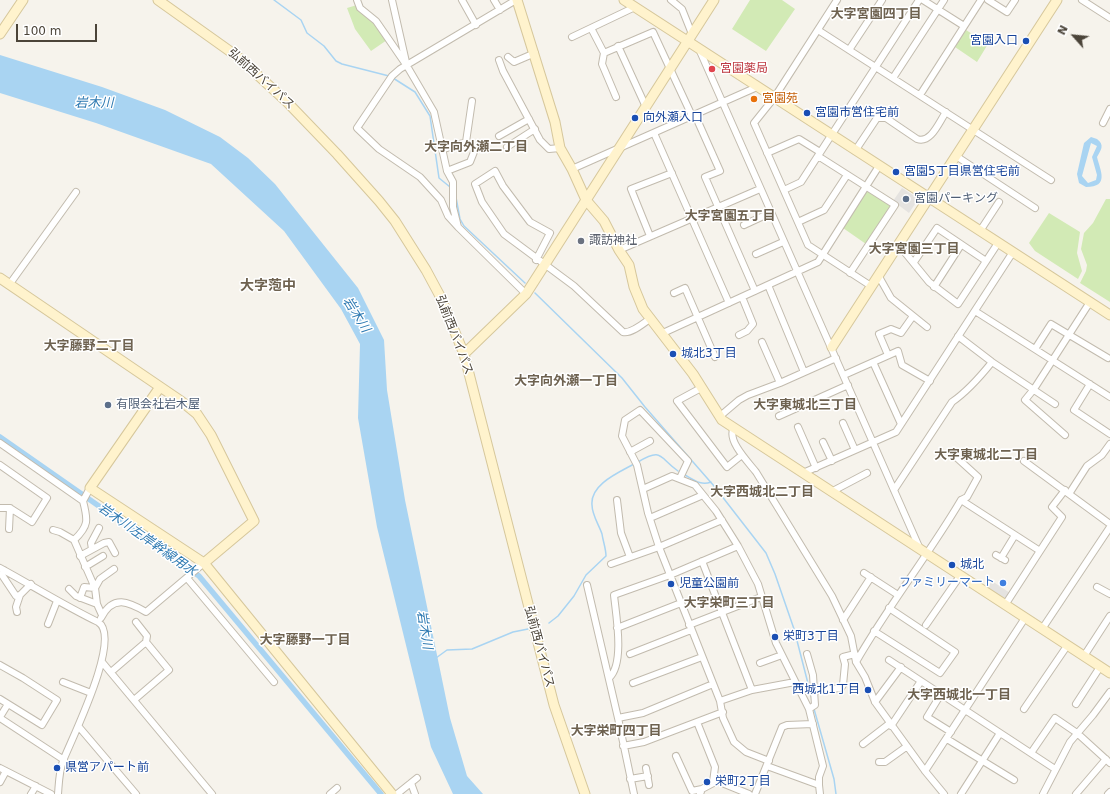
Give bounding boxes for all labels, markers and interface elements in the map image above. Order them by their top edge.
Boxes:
district label: 大字宮園四丁目 [831,7,921,23]
scale bar [18,16,99,42]
north arrow [1054,16,1094,56]
text: N [1055,23,1071,37]
text: 100 m [23,24,61,38]
place label: 宮園入口 [970,34,1018,48]
marker: 宮園入口 [1021,36,1031,46]
street label: 弘前西バイパス [225,46,297,112]
place label: 宮園薬局 [720,62,768,76]
marker: 宮園薬局 [707,64,717,74]
place label: 宮園苑 [762,92,798,106]
marker: 宮園苑 [749,94,759,104]
water label: 岩木川 [75,96,113,112]
place label: 宮園市営住宅前 [815,106,899,120]
marker: 宮園市営住宅前 [802,108,812,118]
place label: 向外瀬入口 [643,111,703,125]
marker: 向外瀬入口 [630,113,640,123]
district label: 大字向外瀬二丁目 [424,140,528,156]
place label: 宮園5丁目県営住宅前 [904,165,1020,179]
marker: 宮園5丁目県営住宅前 [891,167,901,177]
place label: 宮園パーキング [914,192,998,206]
marker: 宮園パーキング [901,194,911,204]
district label: 大字宮園五丁目 [685,209,775,225]
place label: 諏訪神社 [589,234,637,248]
marker: 諏訪神社 [576,236,586,246]
district label: 大字宮園三丁目 [869,242,959,258]
district label: 大字萢中 [240,278,296,294]
street label: 弘前西バイパス [432,293,476,377]
water label: 岩木川 [339,294,373,336]
district label: 大字藤野二丁目 [44,339,134,355]
place label: 城北3丁目 [681,347,737,361]
marker: 城北3丁目 [668,349,678,359]
district label: 大字向外瀬一丁目 [514,374,618,390]
place label: 有限会社岩木屋 [116,398,200,412]
district label: 大字東城北三丁目 [753,398,857,414]
marker: 有限会社岩木屋 [103,400,113,410]
district label: 大字東城北二丁目 [934,448,1038,464]
district label: 大字西城北二丁目 [710,485,814,501]
water label: 岩木川左岸幹線用水 [95,500,199,580]
place label: 城北 [960,558,984,572]
marker: 城北 [947,560,957,570]
place label: ファミリーマート [899,576,995,590]
place label: 児童公園前 [679,577,739,591]
marker: ファミリーマート [998,578,1008,588]
marker: 児童公園前 [666,579,676,589]
district label: 大字栄町三丁目 [684,596,774,612]
street label: 弘前西バイパス [521,605,557,689]
water label: 岩木川 [413,610,435,650]
place label: 栄町3丁目 [783,630,839,644]
marker: 栄町3丁目 [770,632,780,642]
district label: 大字藤野一丁目 [260,633,350,649]
place label: 西城北1丁目 [792,683,860,697]
marker: 西城北1丁目 [863,685,873,695]
district label: 大字西城北一丁目 [907,688,1011,704]
district label: 大字栄町四丁目 [571,724,661,740]
place label: 県営アパート前 [65,761,149,775]
marker: 県営アパート前 [52,763,62,773]
place label: 栄町2丁目 [715,775,771,789]
marker: 栄町2丁目 [702,777,712,787]

